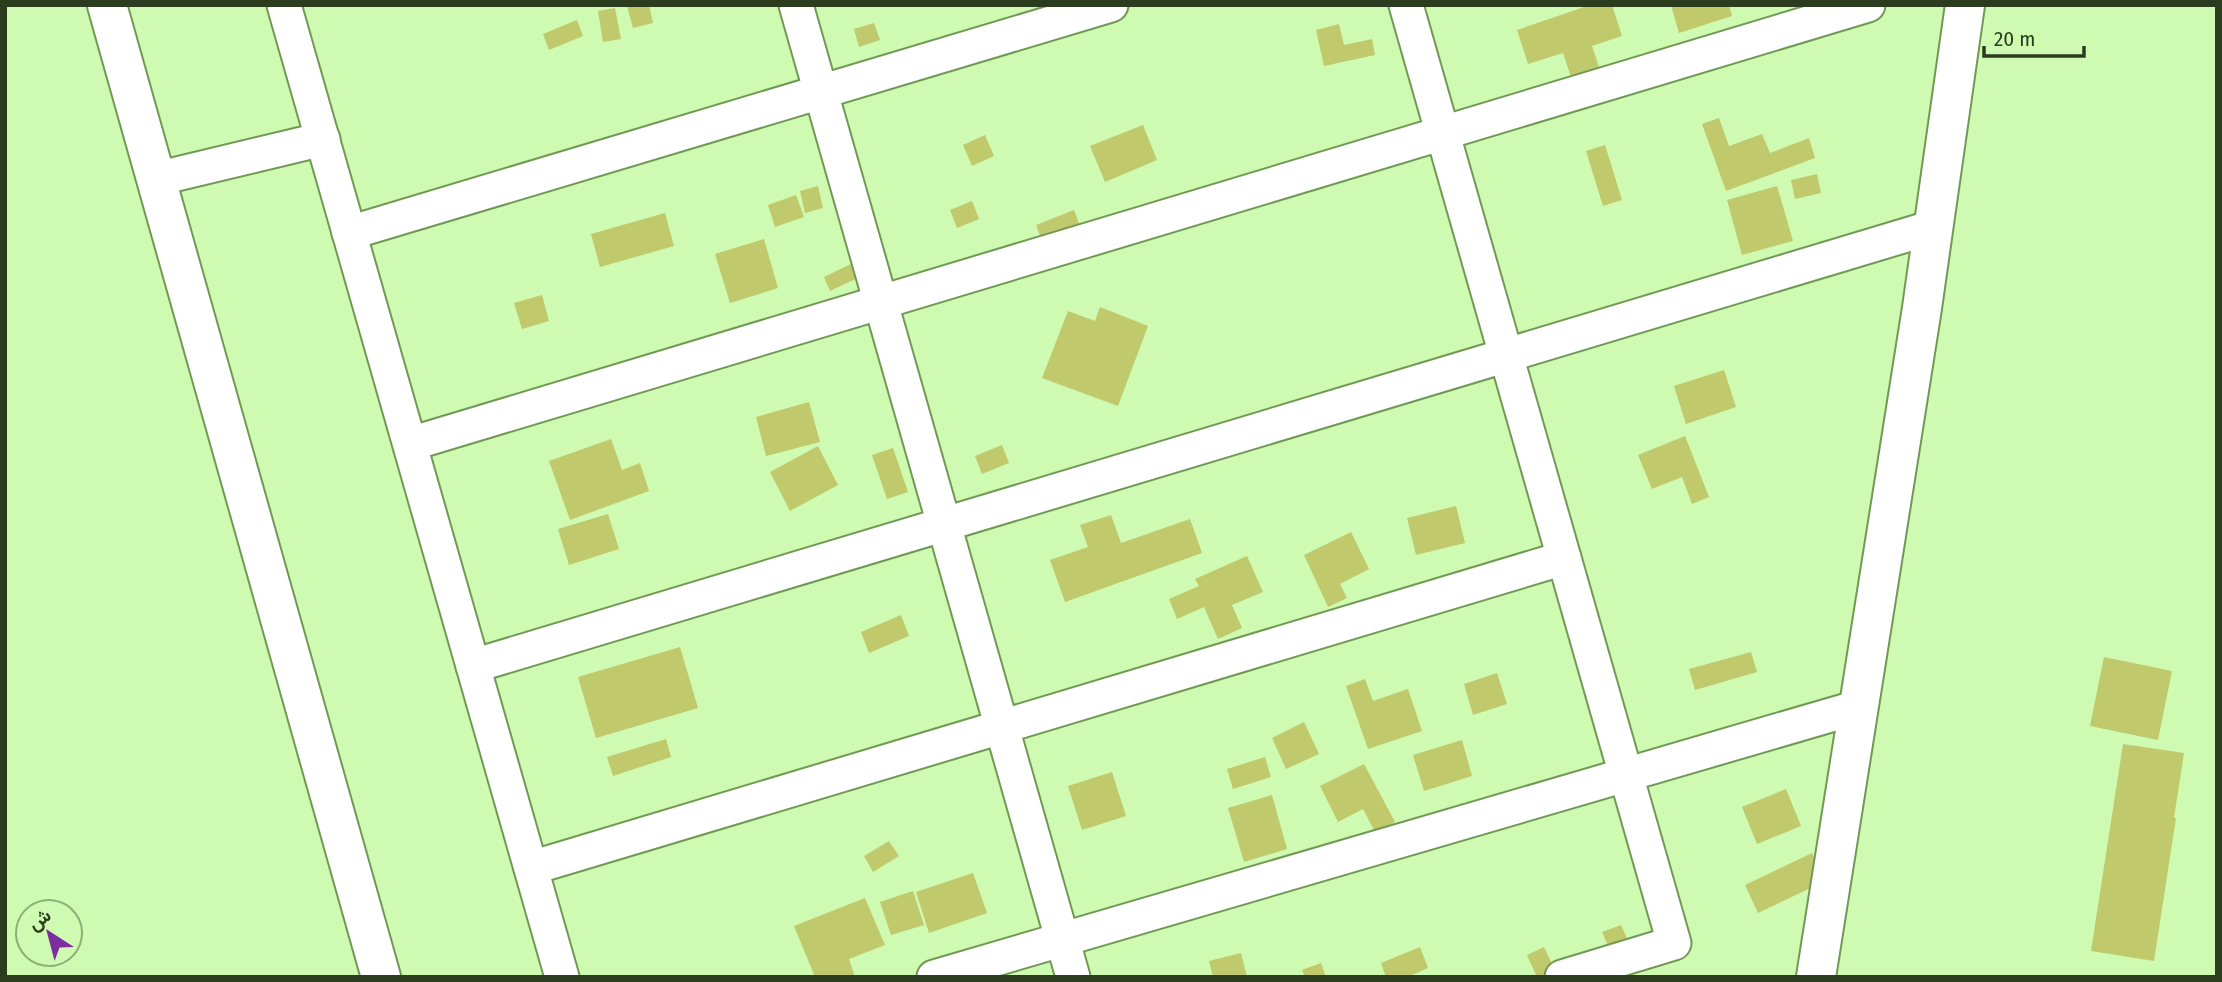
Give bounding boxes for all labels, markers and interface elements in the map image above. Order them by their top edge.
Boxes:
scale bar [1984,14,2084,58]
text: 20 m [1994,26,2035,52]
north arrow [14,898,84,968]
text: ش [23,904,55,936]

